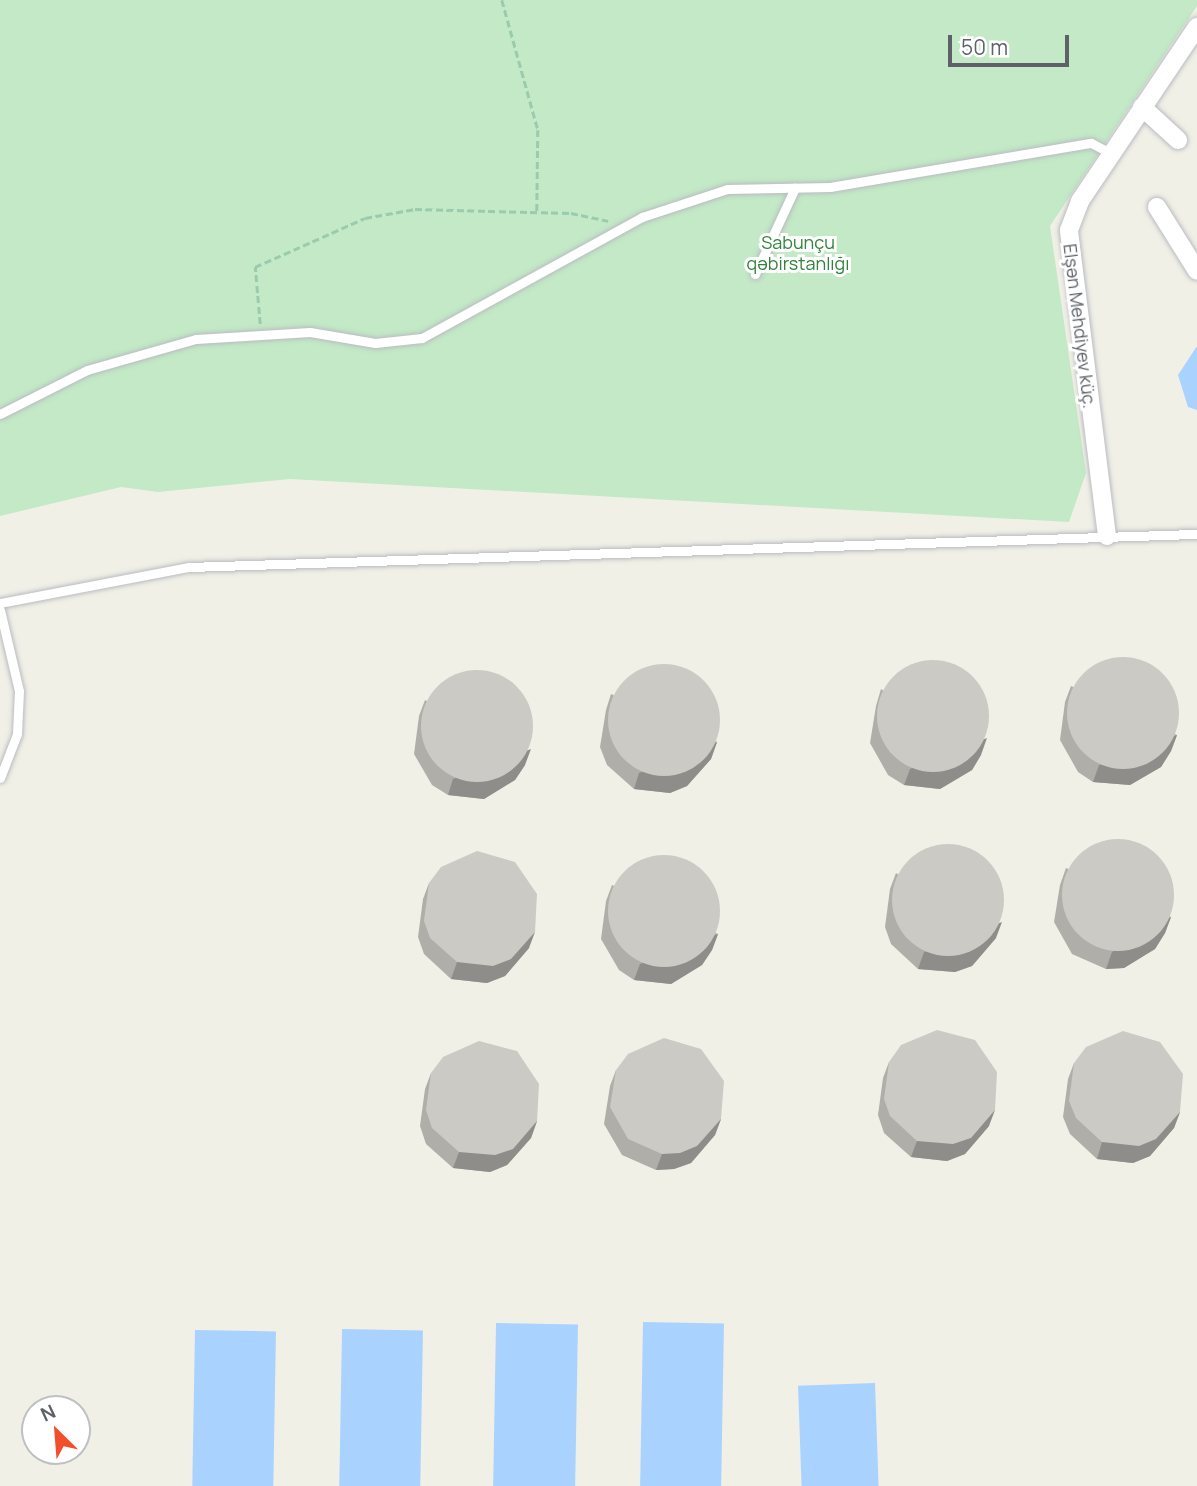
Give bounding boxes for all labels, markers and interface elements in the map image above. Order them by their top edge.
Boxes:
scale bar [952,21,1073,65]
text: 50 m [961,33,1008,61]
park label: Sabunçu qəbirstanlığı [747,232,849,274]
street label: Elşən Mehdiyev küç. [1059,242,1101,410]
north arrow [21,1395,91,1465]
text: N [36,1398,60,1427]

